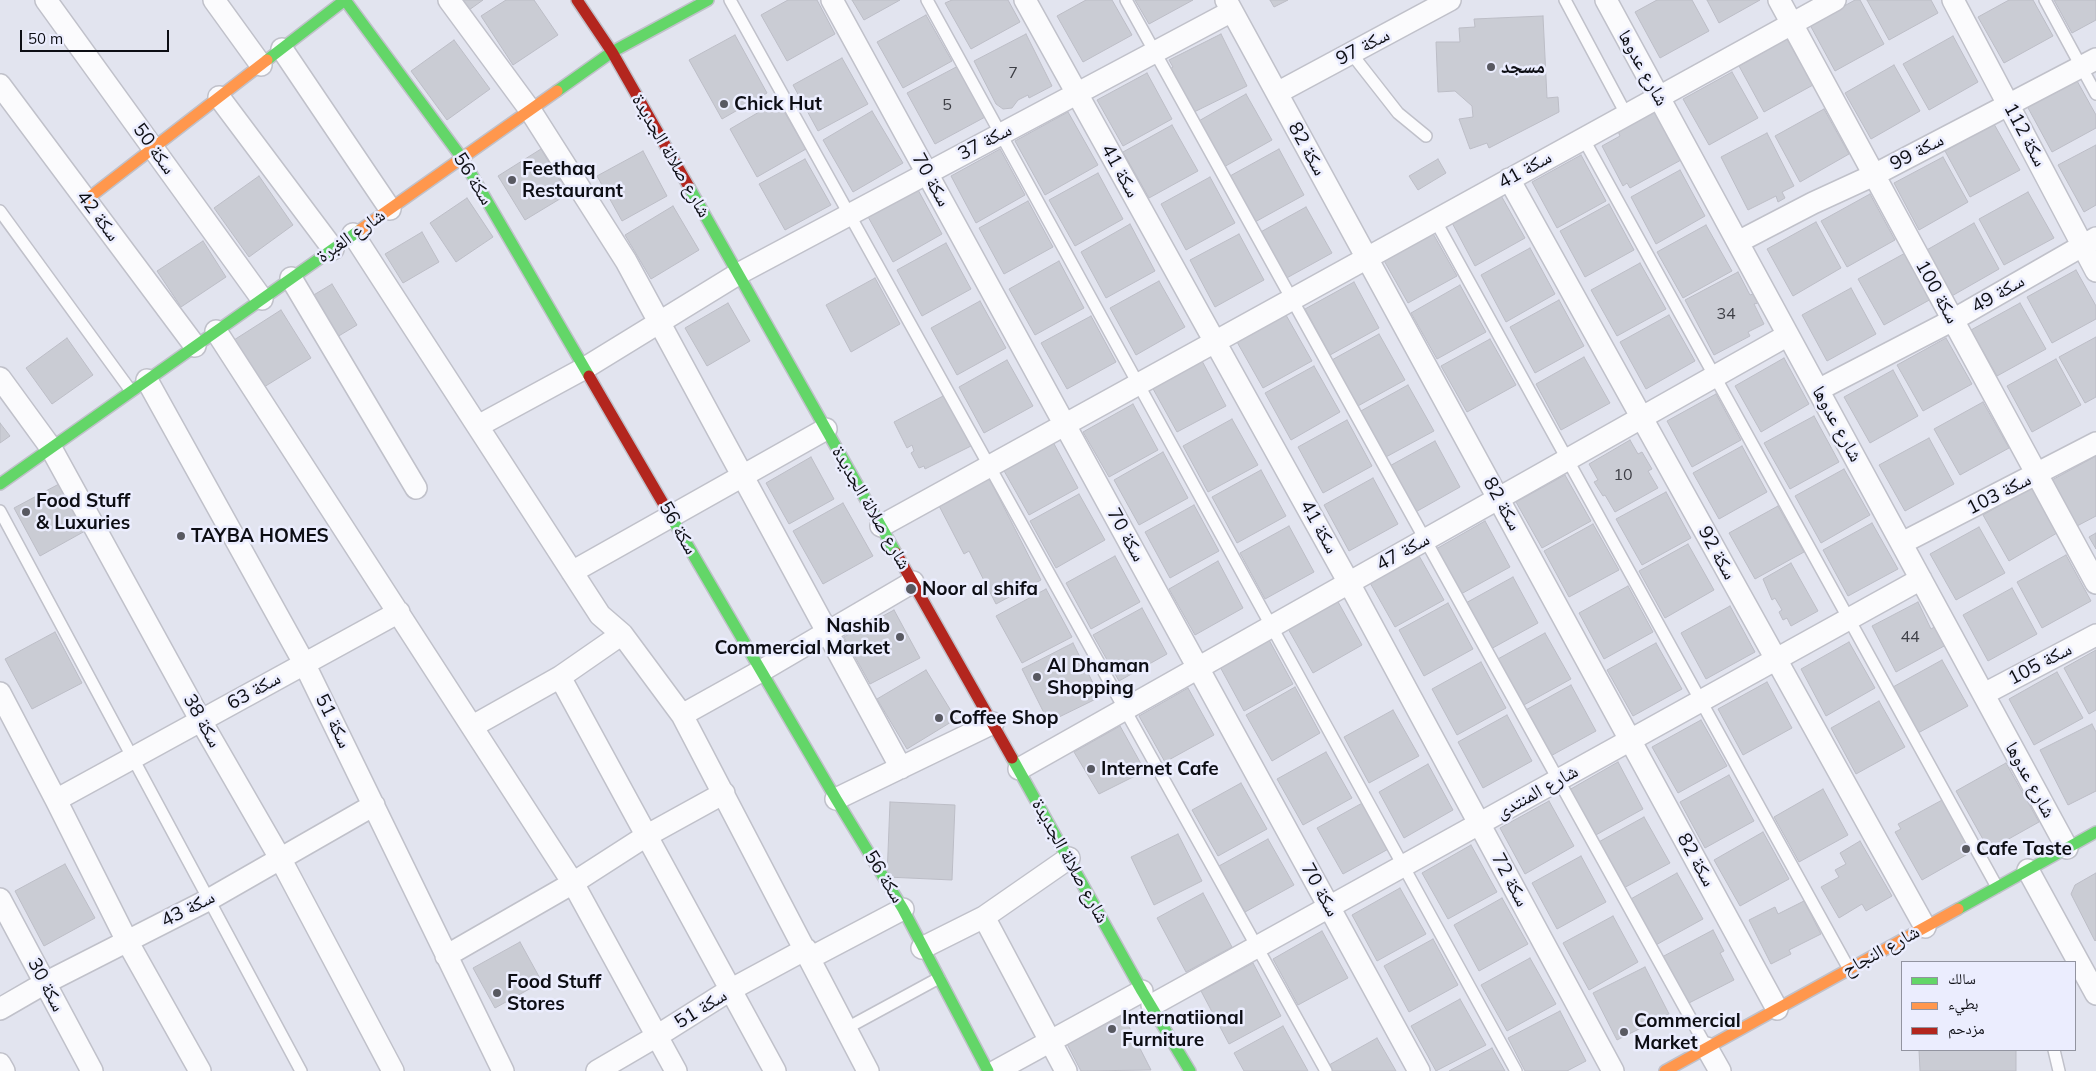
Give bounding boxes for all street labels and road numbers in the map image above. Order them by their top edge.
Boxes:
street label: سكة 97 [1332,23,1394,71]
street label: شارع عدوها [1613,26,1673,110]
street label: شارع صلالة الجديدة [626,90,716,222]
street label: سكة 112 [1999,99,2051,171]
street label: سكة 37 [954,118,1016,166]
street label: سكة 82 [1283,118,1331,180]
street label: سكة 50 [128,119,180,179]
street label: سكة 99 [1886,128,1948,176]
street label: سكة 41 [1096,140,1144,202]
street label: سكة 41 [1494,146,1556,194]
street label: سكة 56 [448,149,498,209]
street label: سكة 70 [907,149,955,211]
street label: سكة 42 [72,186,124,246]
street label: شارع الغبرة [312,204,390,268]
street label: سكة 100 [1910,256,1964,328]
street label: سكة 49 [1967,270,2029,318]
street label: شارع عدوها [1807,382,1867,466]
street label: شارع صلالة الجديدة [826,442,916,574]
street label: سكة 103 [1963,468,2035,520]
street label: سكة 82 [1478,473,1526,535]
street label: سكة 41 [1295,496,1343,558]
street label: سكة 56 [654,497,702,559]
street label: سكة 70 [1102,504,1150,566]
street label: سكة 92 [1693,522,1741,584]
street label: سكة 47 [1372,528,1434,576]
street label: سكة 105 [2004,638,2076,690]
street label: سكة 63 [223,667,285,715]
street label: سكة 38 [178,690,226,752]
street label: سكة 51 [310,690,356,752]
street label: شارع عدوها [2000,738,2060,822]
street label: شارع المنتدى [1492,760,1582,824]
street label: شارع صلالة الجديدة [1026,795,1114,927]
street label: سكة 82 [1672,829,1720,891]
street label: سكة 56 [859,847,909,907]
street label: سكة 72 [1486,849,1534,911]
street label: سكة 70 [1296,859,1344,921]
street label: سكة 43 [157,886,219,932]
street label: شارع النجاح [1838,920,1924,982]
street label: سكة 30 [22,954,70,1016]
street label: سكة 51 [671,984,731,1034]

